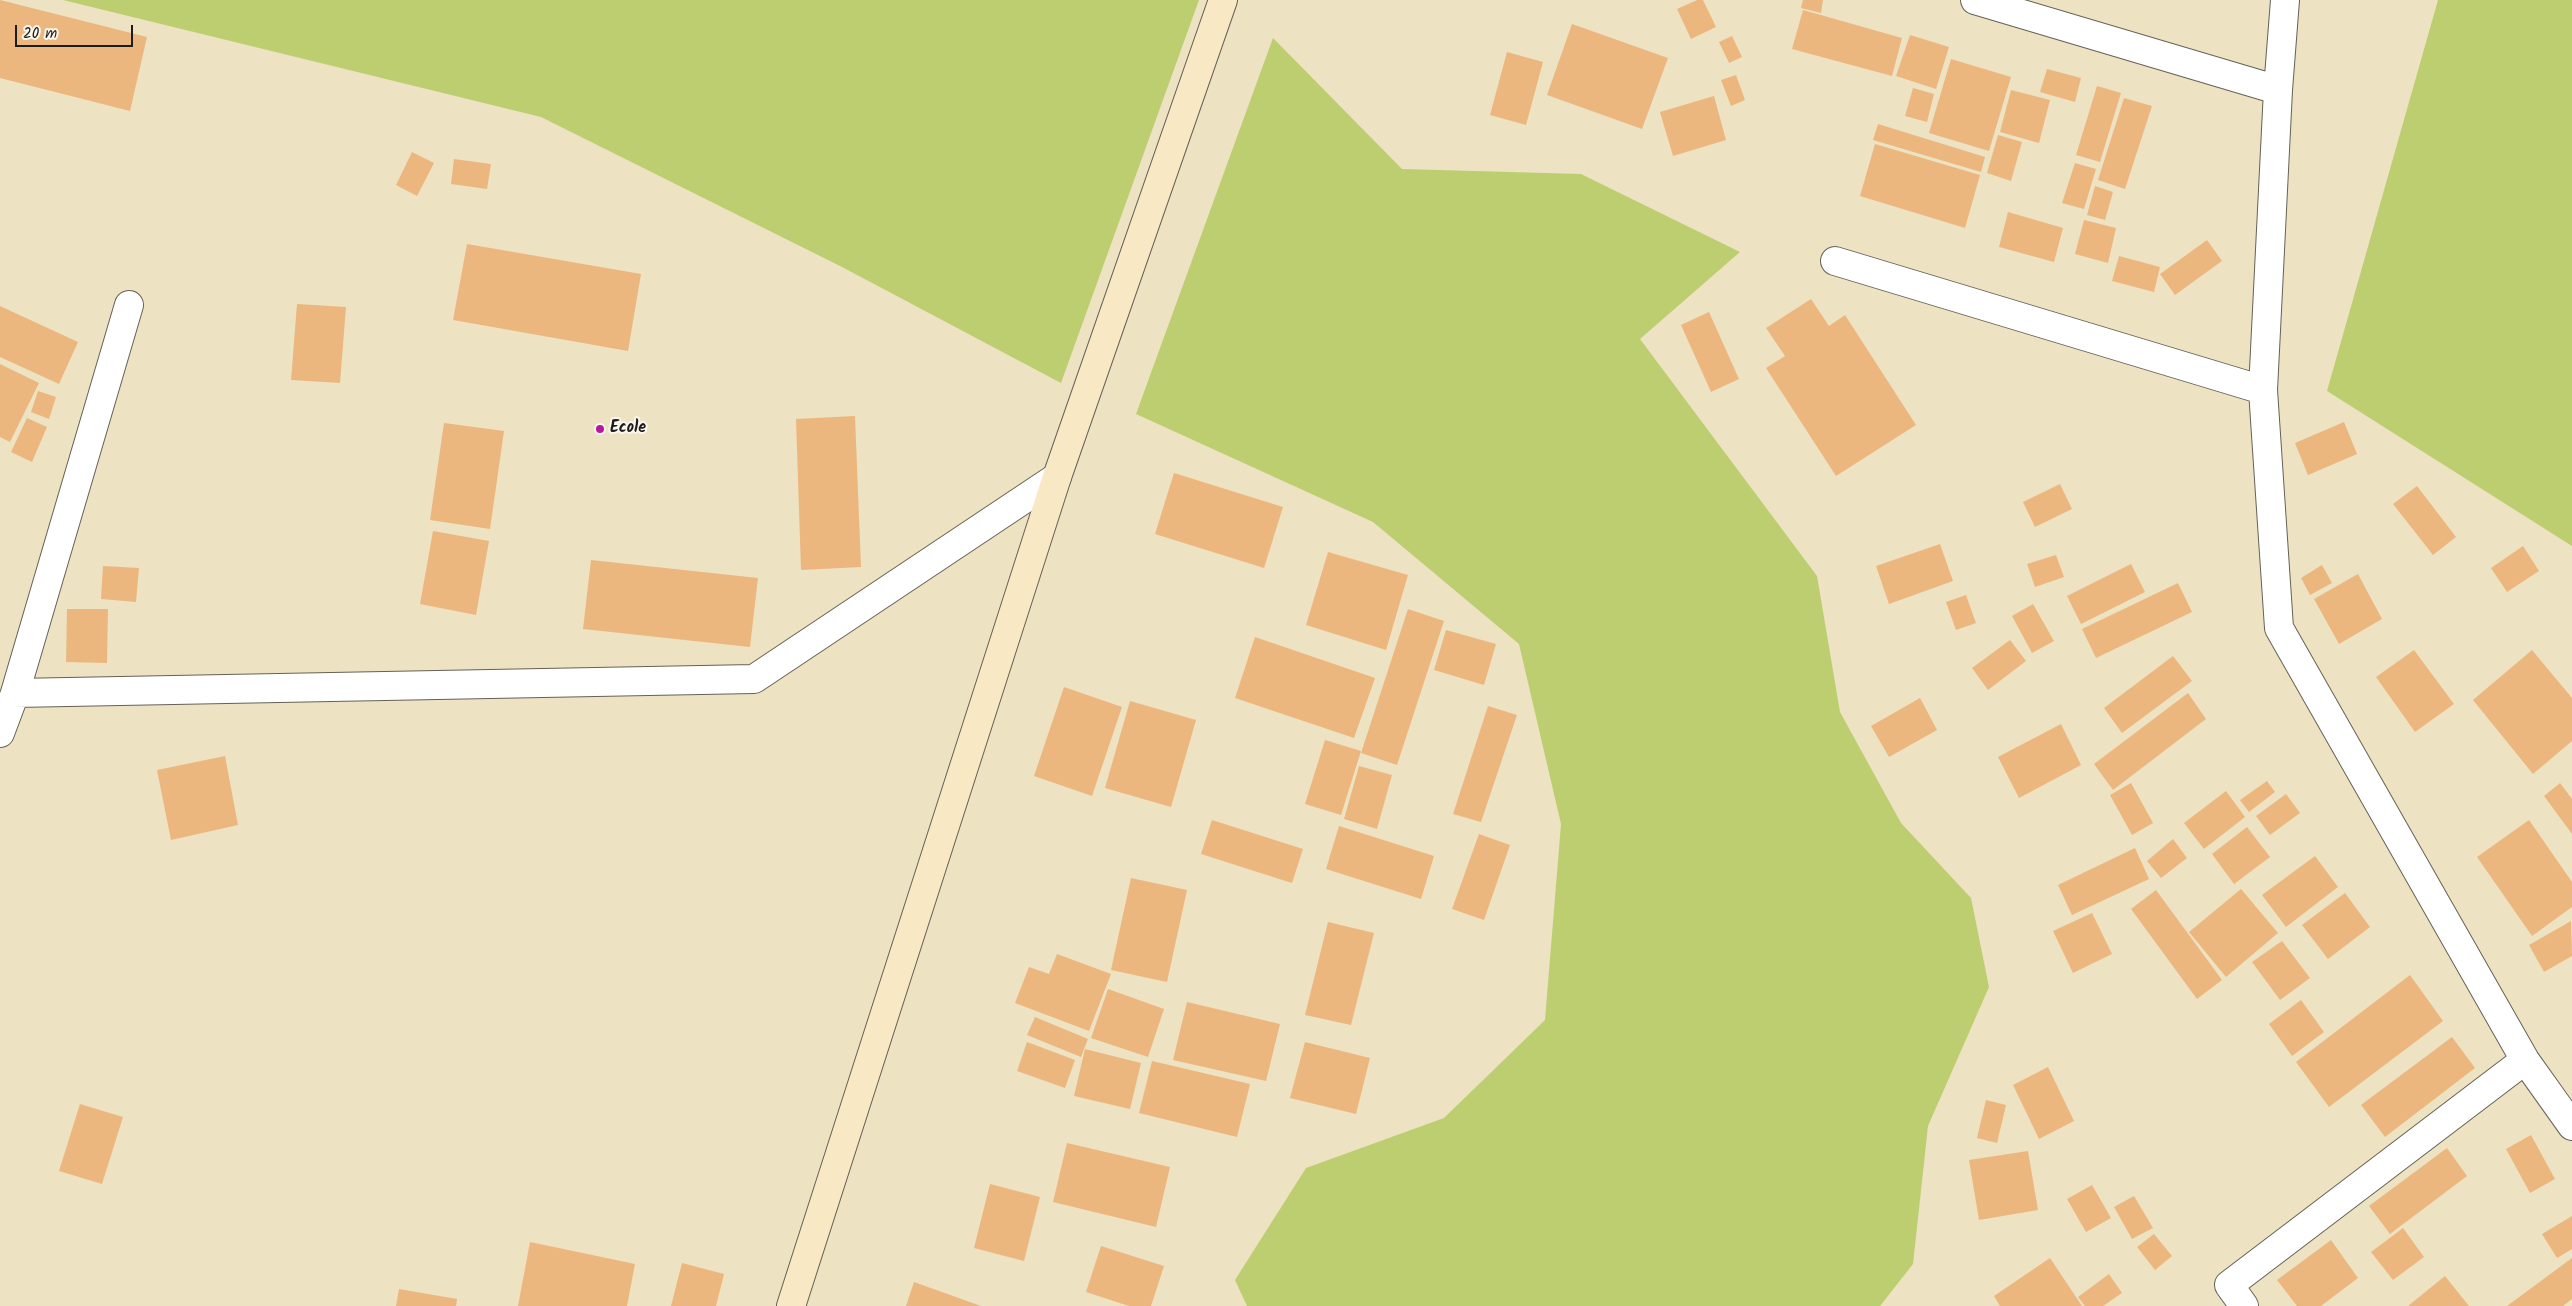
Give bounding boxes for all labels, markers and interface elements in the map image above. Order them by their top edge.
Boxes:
scale bar [18,15,135,47]
text: 20 m [23,22,57,46]
place label: Ecole [610,419,646,439]
marker: Ecole [594,423,606,435]

